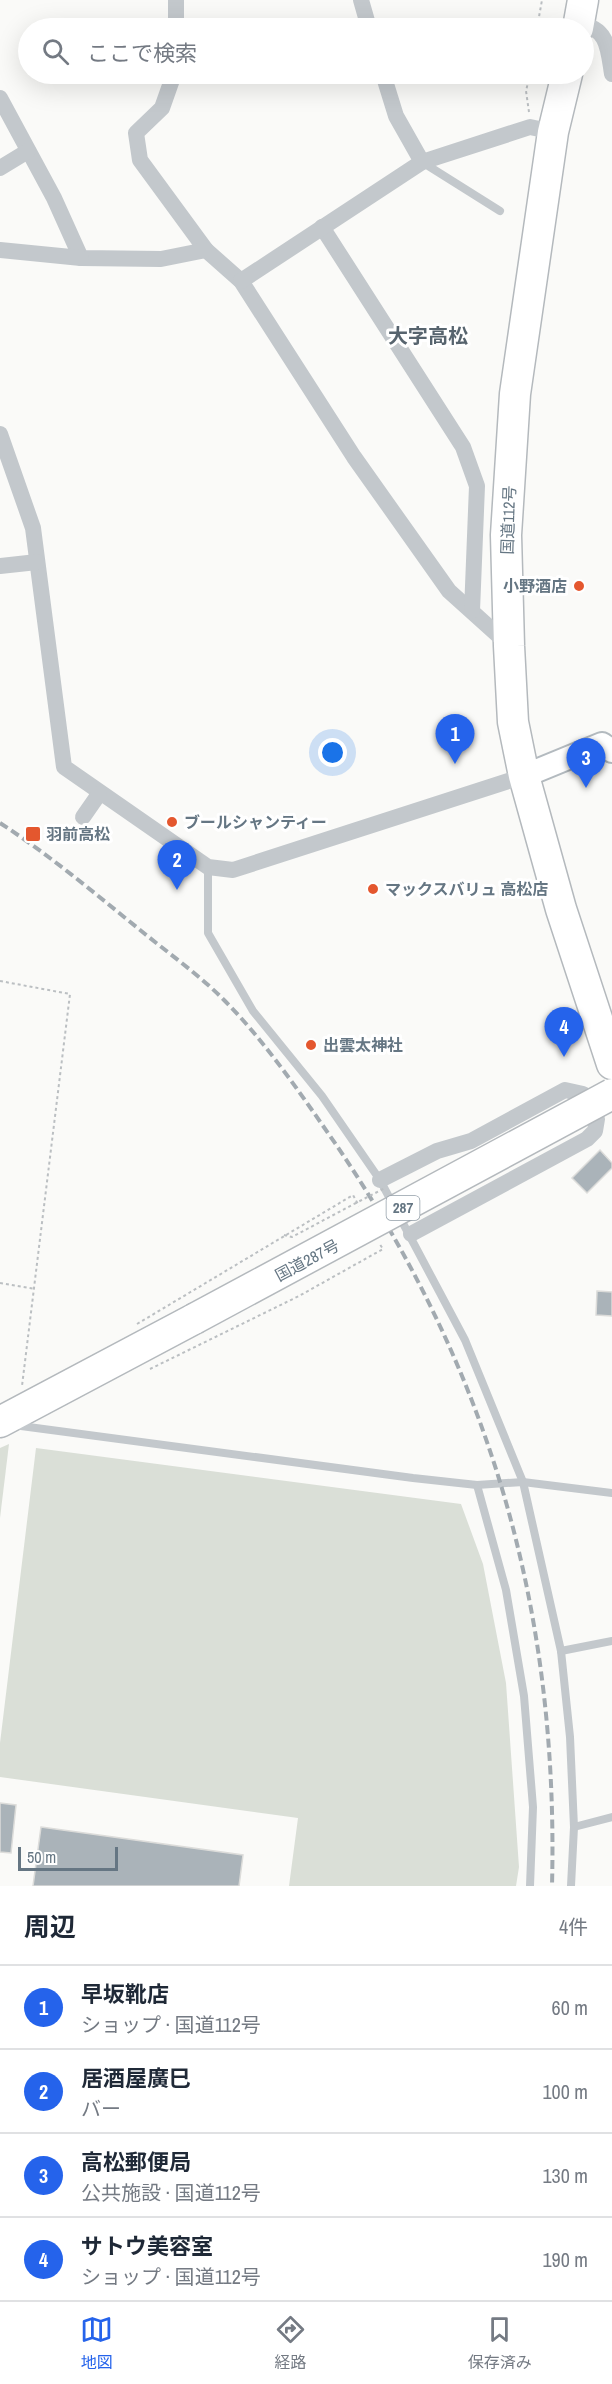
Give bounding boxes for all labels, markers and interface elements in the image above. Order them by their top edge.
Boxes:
search box [18,18,594,84]
icon: search [39,35,72,68]
text: ここで検索 [87,38,197,68]
district label: 大字高松 [388,322,468,349]
street label: 国道112号 [496,485,520,555]
place label: 小野酒店 [503,575,567,597]
marker: 小野酒店 [572,579,586,593]
pin: 1 [436,714,474,764]
your location [318,738,347,767]
pin: 3 [566,738,606,788]
place label: ブールシャンティー [184,811,327,833]
marker: ブールシャンティー [165,815,179,829]
place label: 羽前高松 [46,823,110,845]
marker: 羽前高松 [24,825,42,843]
pin: 2 [158,840,196,890]
place label: マックスバリュ 高松店 [385,878,548,900]
marker: マックスバリュ 高松店 [366,882,380,896]
pin: 4 [544,1008,584,1057]
place label: 出雲太神社 [323,1034,403,1056]
marker: 出雲太神社 [304,1038,318,1052]
road number: 287 [386,1196,420,1220]
street label: 国道287号 [271,1234,343,1286]
scale bar [18,1844,118,1872]
text: 50 m [27,1846,56,1868]
text: 周辺 [24,1909,76,1944]
text: 4件 [559,1913,588,1940]
text: 早坂靴店 [81,1979,169,2009]
text: 1 [39,1994,48,2021]
text: 60 m [552,1994,588,2021]
text: ショップ · 国道112号 [81,2011,261,2038]
text: 居酒屋廣巳 [81,2063,191,2093]
text: 2 [39,2078,48,2105]
text: 100 m [542,2078,588,2105]
text: バー [81,2095,121,2122]
text: 高松郵便局 [81,2147,191,2177]
text: 3 [39,2162,48,2189]
text: 130 m [542,2162,588,2189]
text: 公共施設 · 国道112号 [81,2179,261,2206]
text: サトウ美容室 [81,2231,213,2261]
text: 4 [39,2246,48,2273]
text: 190 m [542,2246,588,2273]
text: ショップ · 国道112号 [81,2263,261,2290]
tab: 地図 [80,2313,113,2373]
tab: 経路 [274,2313,307,2373]
tab: 保存済み [468,2313,532,2373]

